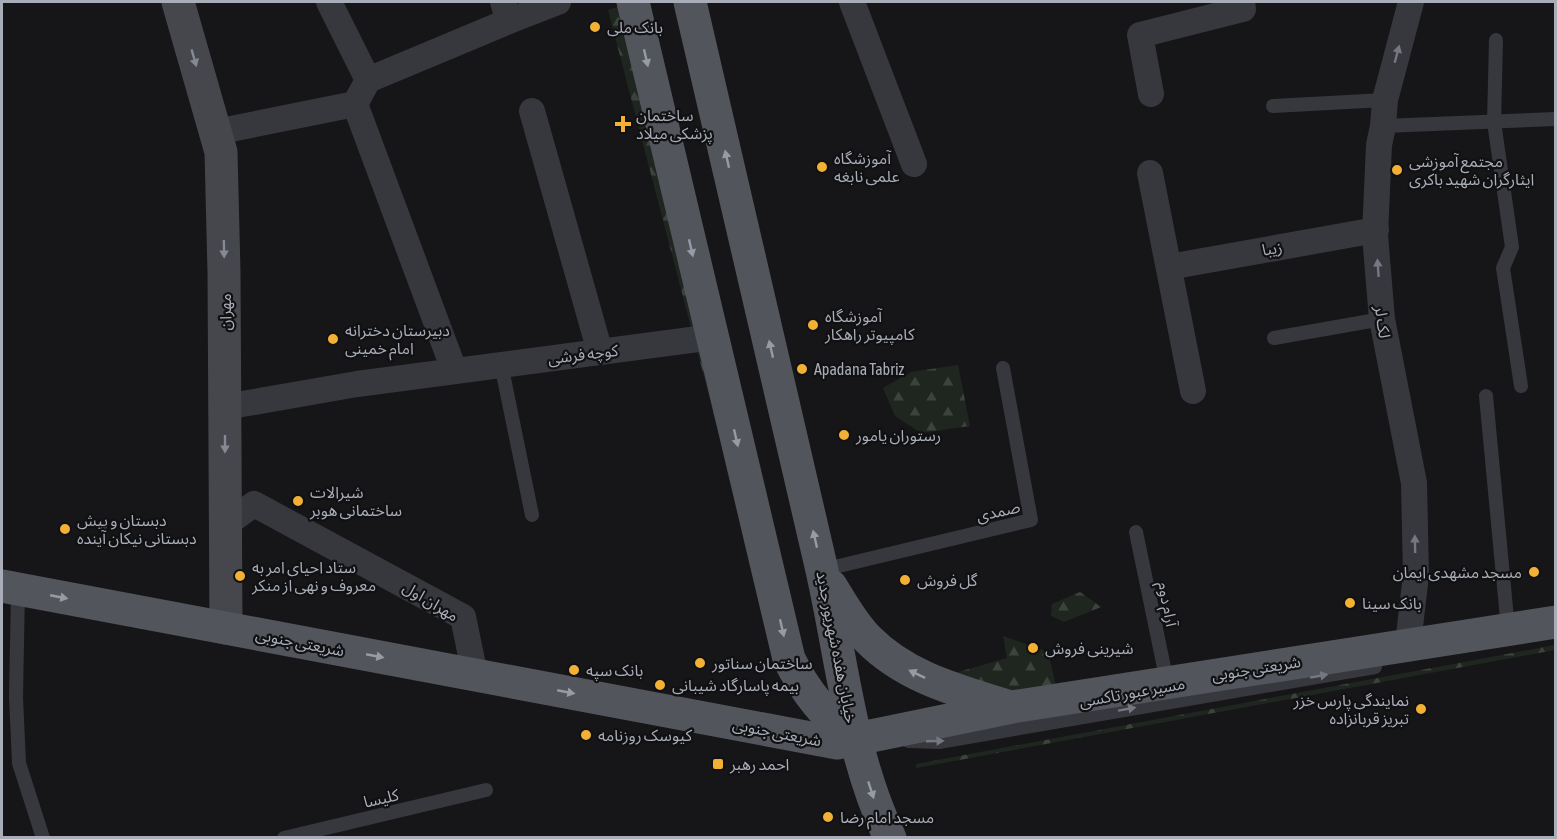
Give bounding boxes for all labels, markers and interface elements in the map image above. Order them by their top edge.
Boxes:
place label: بانک ملی [607,18,663,37]
marker: بانک ملی [588,20,602,34]
one-way arrow [1393,45,1402,63]
one-way arrow [190,49,199,67]
one-way arrow [642,49,652,68]
place label: ساختمان پزشکی میلاد [636,106,713,144]
marker: ساختمان پزشکی میلاد [614,115,632,133]
place label: آموزشگاه علمی نابغه [834,149,899,186]
one-way arrow [721,150,731,169]
place label: مجتمع آموزشی ایثارگران شهید باکری [1409,152,1534,189]
marker: آموزشگاه علمی نابغه [815,160,829,174]
marker: مجتمع آموزشی ایثارگران شهید باکری [1390,163,1404,177]
street label: زیبا [1260,237,1284,260]
one-way arrow [219,239,229,258]
one-way arrow [687,239,697,257]
one-way arrow [1373,259,1383,278]
street label: مهران [216,293,235,331]
street label: لک لر [1371,304,1394,339]
place label: آموزشگاه کامپیوتر راهکار [824,307,915,345]
marker: آموزشگاه کامپیوتر راهکار [806,318,820,332]
place label: دبیرستان دخترانه امام خمینی [345,321,450,361]
marker: دبیرستان دخترانه امام خمینی [326,332,340,346]
one-way arrow [765,340,775,359]
street label: کوچه فرشی [547,341,620,369]
place label: Apadana Tabriz [814,360,905,379]
marker: Apadana Tabriz [795,362,809,376]
place label: رستوران یامور [855,426,941,445]
marker: رستوران یامور [837,428,851,442]
one-way arrow [732,429,742,447]
one-way arrow [220,434,230,453]
place label: شیرالات ساختمانی هوبر [309,483,402,520]
marker: شیرالات ساختمانی هوبر [291,494,305,508]
street label: صمدی [974,497,1022,526]
place label: دبستان و پیش دبستانی نیکان آینده [77,511,197,548]
marker: دبستان و پیش دبستانی نیکان آینده [58,522,72,536]
one-way arrow [809,530,819,548]
one-way arrow [1410,534,1420,553]
place label: ستاد احیای امر به معروف و نهی از منکر [251,558,376,595]
place label: مسجد مشهدی ایمان [1393,563,1522,582]
marker: مسجد مشهدی ایمان [1527,565,1541,579]
marker: ستاد احیای امر به معروف و نهی از منکر [233,569,247,583]
street label: خیابان هفده شهریور جدید [812,569,861,725]
place label: گل فروش [917,571,978,590]
marker: گل فروش [898,573,912,587]
street label: مهران اول [399,577,462,626]
street label: آرام دوم [1151,580,1181,630]
one-way arrow [50,593,69,602]
place label: بانک سینا [1362,594,1422,612]
marker: بانک سینا [1343,596,1357,610]
one-way arrow [777,618,787,637]
street label: شریعتی جنوبی [254,625,346,660]
place label: شیرینی فروش [1045,639,1134,658]
marker: شیرینی فروش [1026,641,1040,655]
one-way arrow [365,652,384,661]
street label: شریعتی جنوبی [1210,652,1302,685]
place label: ساختمان سناتور [711,654,813,673]
marker: ساختمان سناتور [693,656,707,670]
place label: بانک سپه [586,661,643,681]
marker: بانک سپه [567,663,581,677]
one-way arrow [909,669,926,678]
one-way arrow [1310,672,1329,681]
street label: مسیر عبور تاکسی [1078,674,1186,711]
place label: بیمه پاسارگاد شیبانی [672,676,799,696]
marker: بیمه پاسارگاد شیبانی [653,678,667,692]
one-way arrow [557,688,576,697]
place label: نمایندگی پارس خزر تبریز قربانزاده [1292,691,1409,728]
marker: نمایندگی پارس خزر تبریز قربانزاده [1414,702,1428,716]
one-way arrow [1117,705,1136,714]
street label: شریعتی جنوبی [731,715,823,750]
place label: کیوسک روزنامه [598,726,692,745]
marker: کیوسک روزنامه [579,728,593,742]
one-way arrow [925,737,944,746]
place label: احمد رهبر [729,755,789,774]
marker: احمد رهبر [711,757,725,771]
one-way arrow [867,781,876,799]
street label: کلیسا [362,785,401,811]
place label: مسجد امام رضا [840,808,934,830]
marker: مسجد امام رضا [821,810,835,824]

